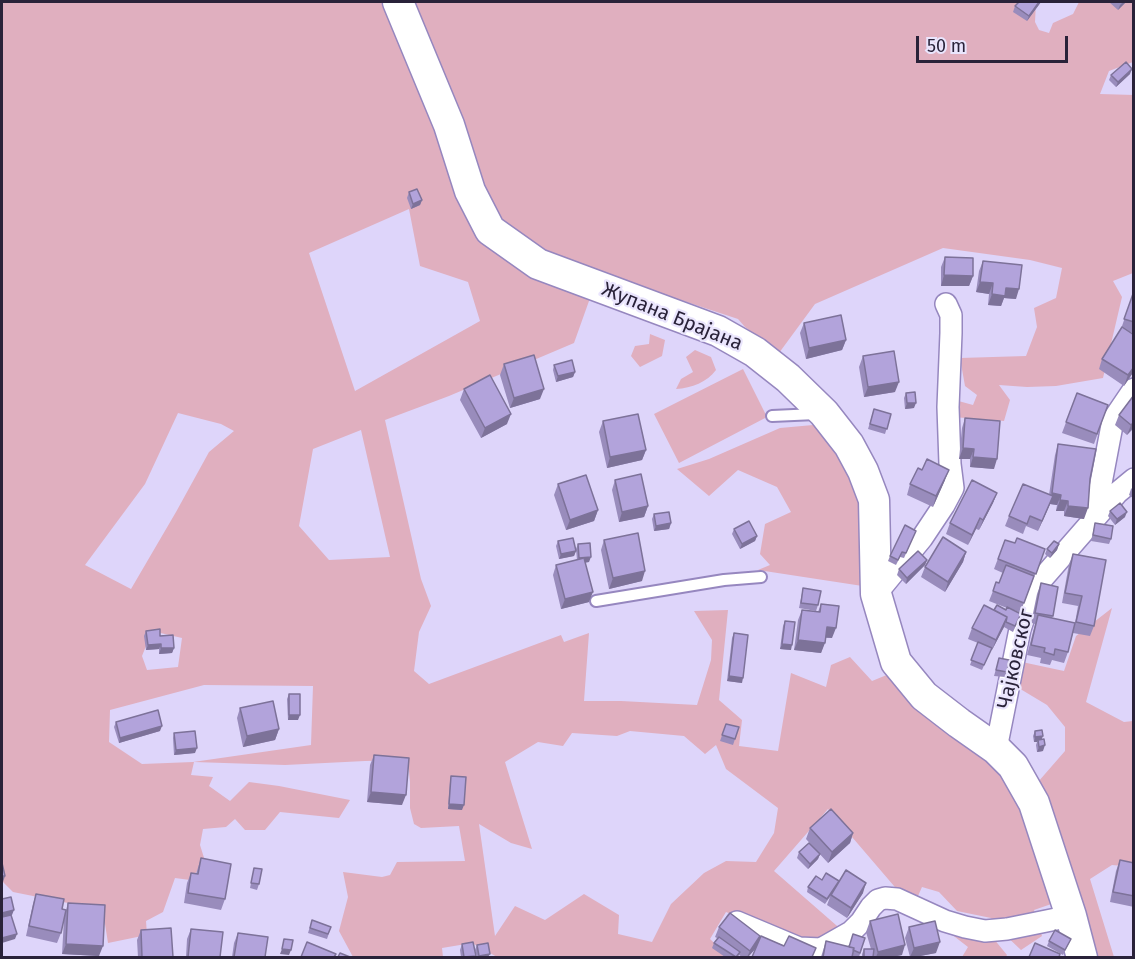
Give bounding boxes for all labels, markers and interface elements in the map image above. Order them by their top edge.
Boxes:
scale bar [919,24,1070,62]
text: 50 m [927,35,966,57]
street label: Жупана Брајана [598,278,746,356]
street label: Чајковског [993,607,1039,711]

